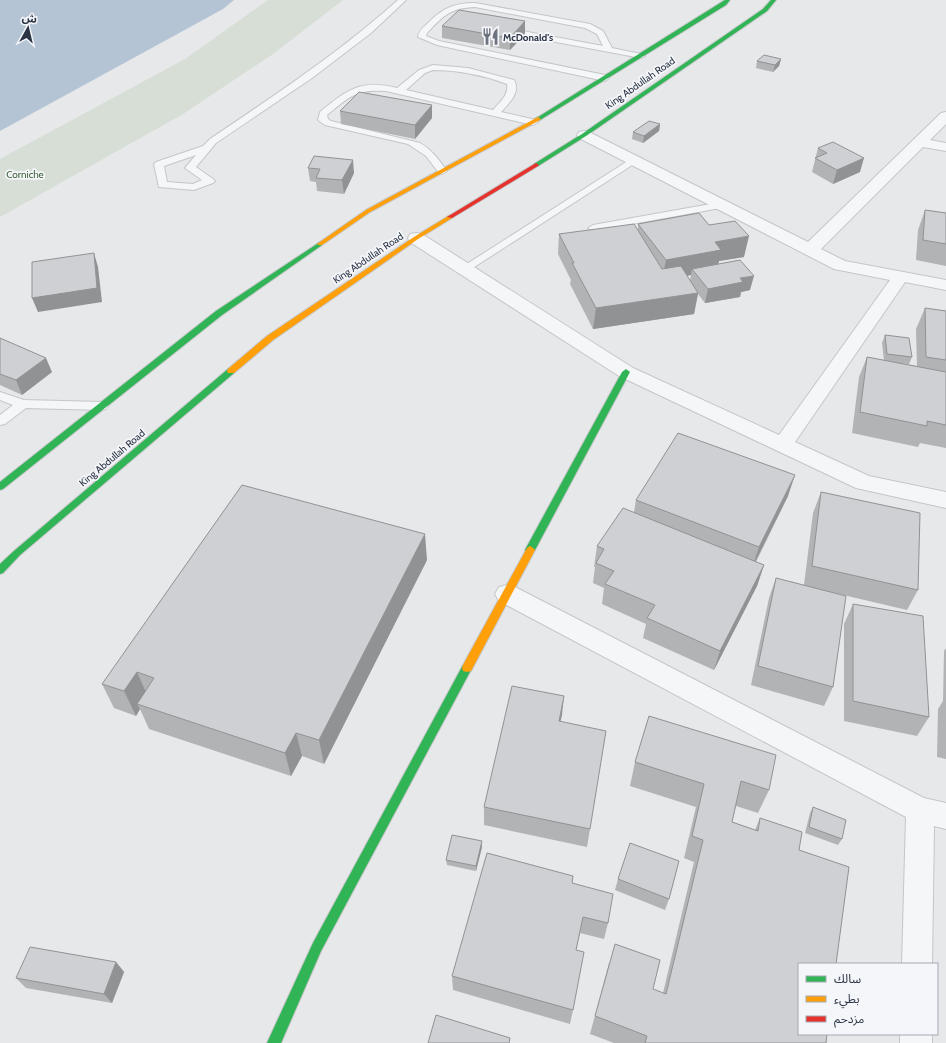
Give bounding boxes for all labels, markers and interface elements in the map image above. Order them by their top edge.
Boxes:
north arrow [8,8,48,48]
text: ش [21,10,38,26]
restaurant icon: McDonald's [480,27,500,47]
place label: McDonald's [503,31,553,44]
street label: King Abdullah Road [603,54,677,112]
park label: Corniche [6,168,44,181]
street label: King Abdullah Road [330,230,406,286]
street label: King Abdullah Road [76,427,148,489]
legend [798,963,938,1035]
text: سالك [834,971,861,986]
text: بطيء [834,991,860,1009]
text: مزدحم [834,1011,864,1028]

